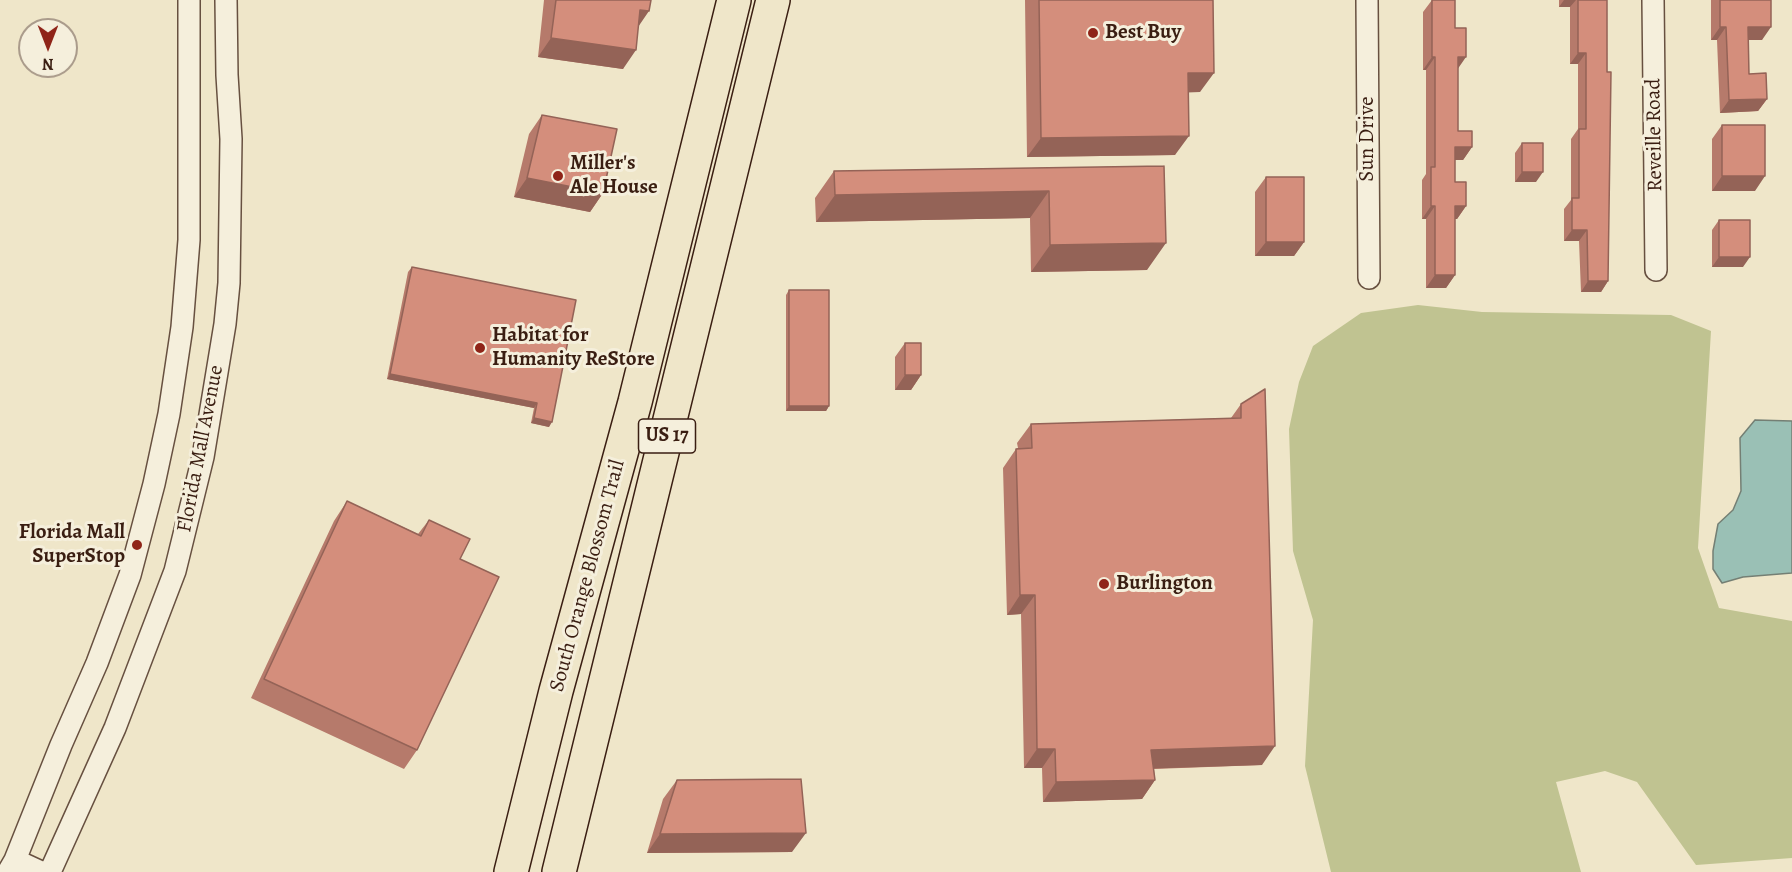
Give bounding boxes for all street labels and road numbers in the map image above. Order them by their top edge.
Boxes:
street label: Reveille Road [1641,78,1669,192]
street label: Sun Drive [1355,96,1381,182]
street label: Florida Mall Avenue [172,363,230,535]
road number: US 17 [638,419,696,453]
street label: South Orange Blossom Trail [545,457,631,695]

